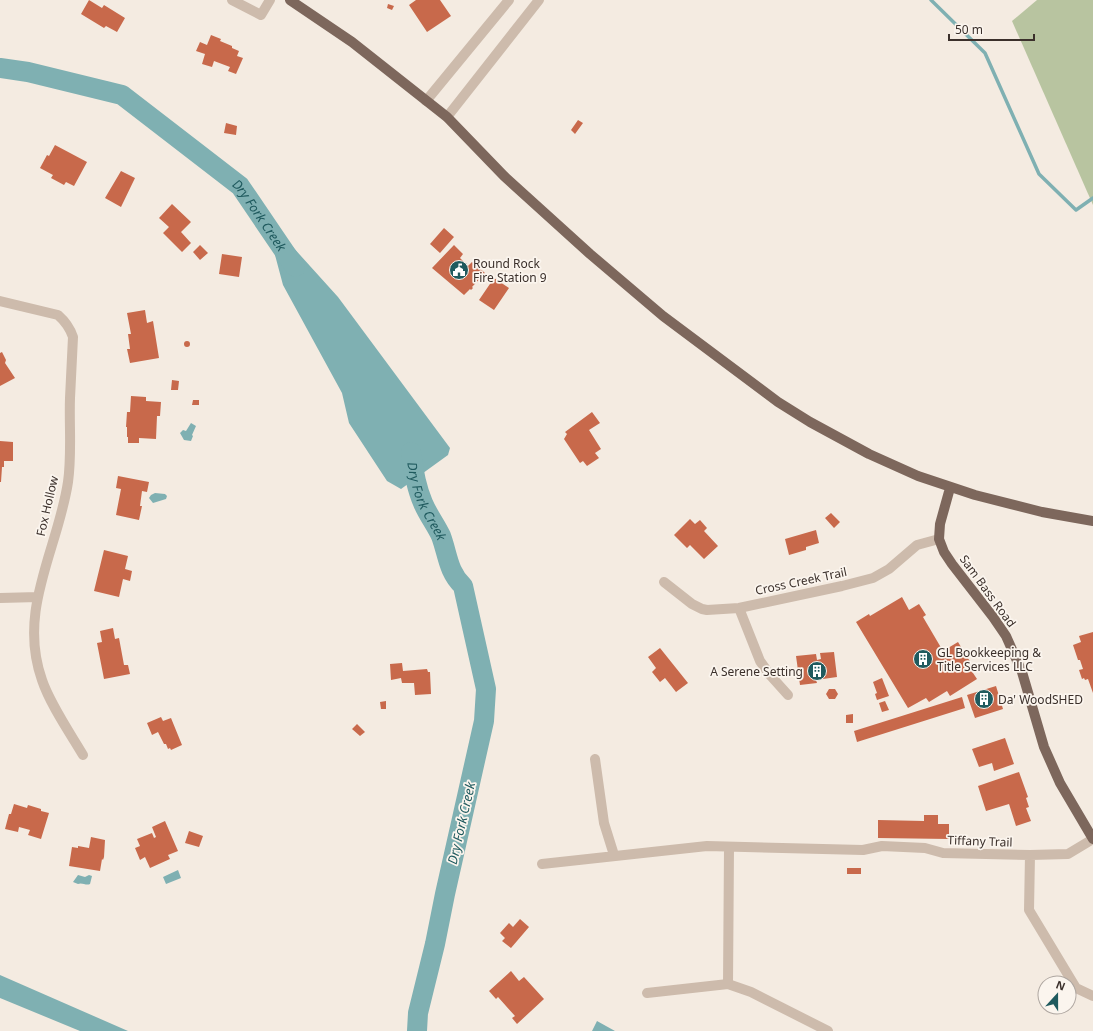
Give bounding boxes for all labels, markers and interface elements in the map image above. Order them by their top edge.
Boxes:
scale bar [949,16,1034,42]
text: 50 m [955,21,983,38]
water label: Dry Fork Creek [229,175,291,255]
place label: Round Rock Fire Station 9 [473,255,547,286]
public building icon: Round Rock Fire Station 9 [448,259,470,281]
water label: Dry Fork Creek [403,460,451,543]
street label: Fox Hollow [32,474,62,538]
street label: Sam Bass Road [956,551,1020,631]
street label: Cross Creek Trail [754,563,848,599]
place label: GL Bookkeeping & Title Services LLC [937,644,1041,675]
building icon: GL Bookkeeping & Title Services LLC [912,648,934,670]
building icon: A Serene Setting [806,660,828,682]
place label: A Serene Setting [710,663,803,680]
building icon: Da' WoodSHED [973,688,995,710]
place label: Da' WoodSHED [998,691,1083,708]
water label: Dry Fork Creek [443,780,479,866]
street label: Tiffany Trail [947,831,1013,851]
north arrow [1037,975,1077,1015]
text: N [1054,977,1068,994]

